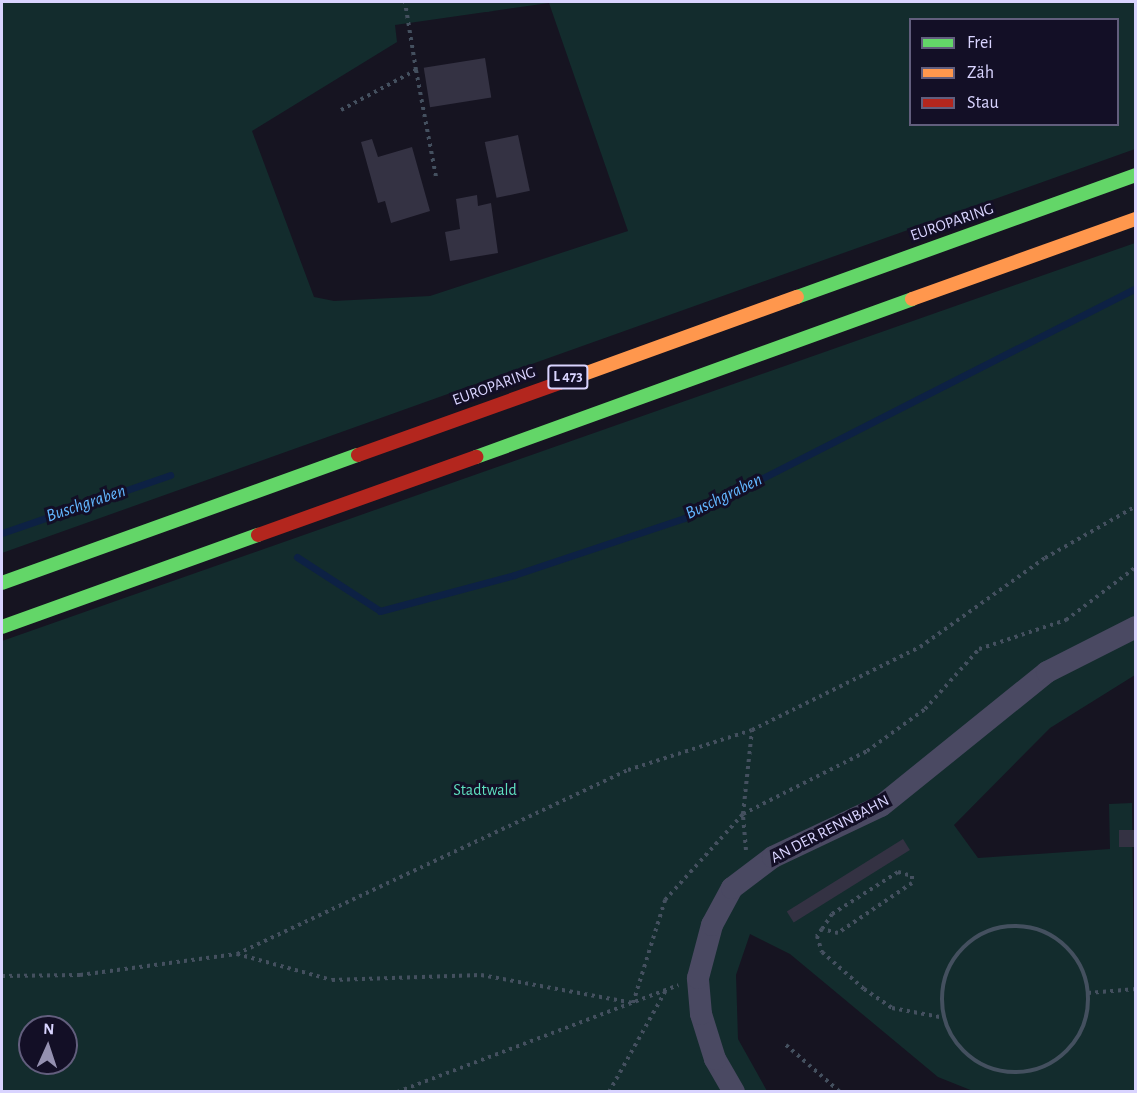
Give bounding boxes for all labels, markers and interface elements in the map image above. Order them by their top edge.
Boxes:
legend [909,18,1119,126]
text: Frei [967,34,993,52]
text: Zäh [967,64,994,82]
text: Stau [967,94,999,112]
street label: EUROPARING [908,199,996,245]
street label: EUROPARING [450,362,538,410]
road number: L 473 [547,365,589,389]
water label: Buschgraben [682,469,766,525]
water label: Buschgraben [43,480,129,528]
park label: Stadtwald [453,780,517,800]
street label: AN DER RENNBAHN [767,791,893,867]
north arrow [18,1015,78,1075]
text: N [43,1021,55,1037]

